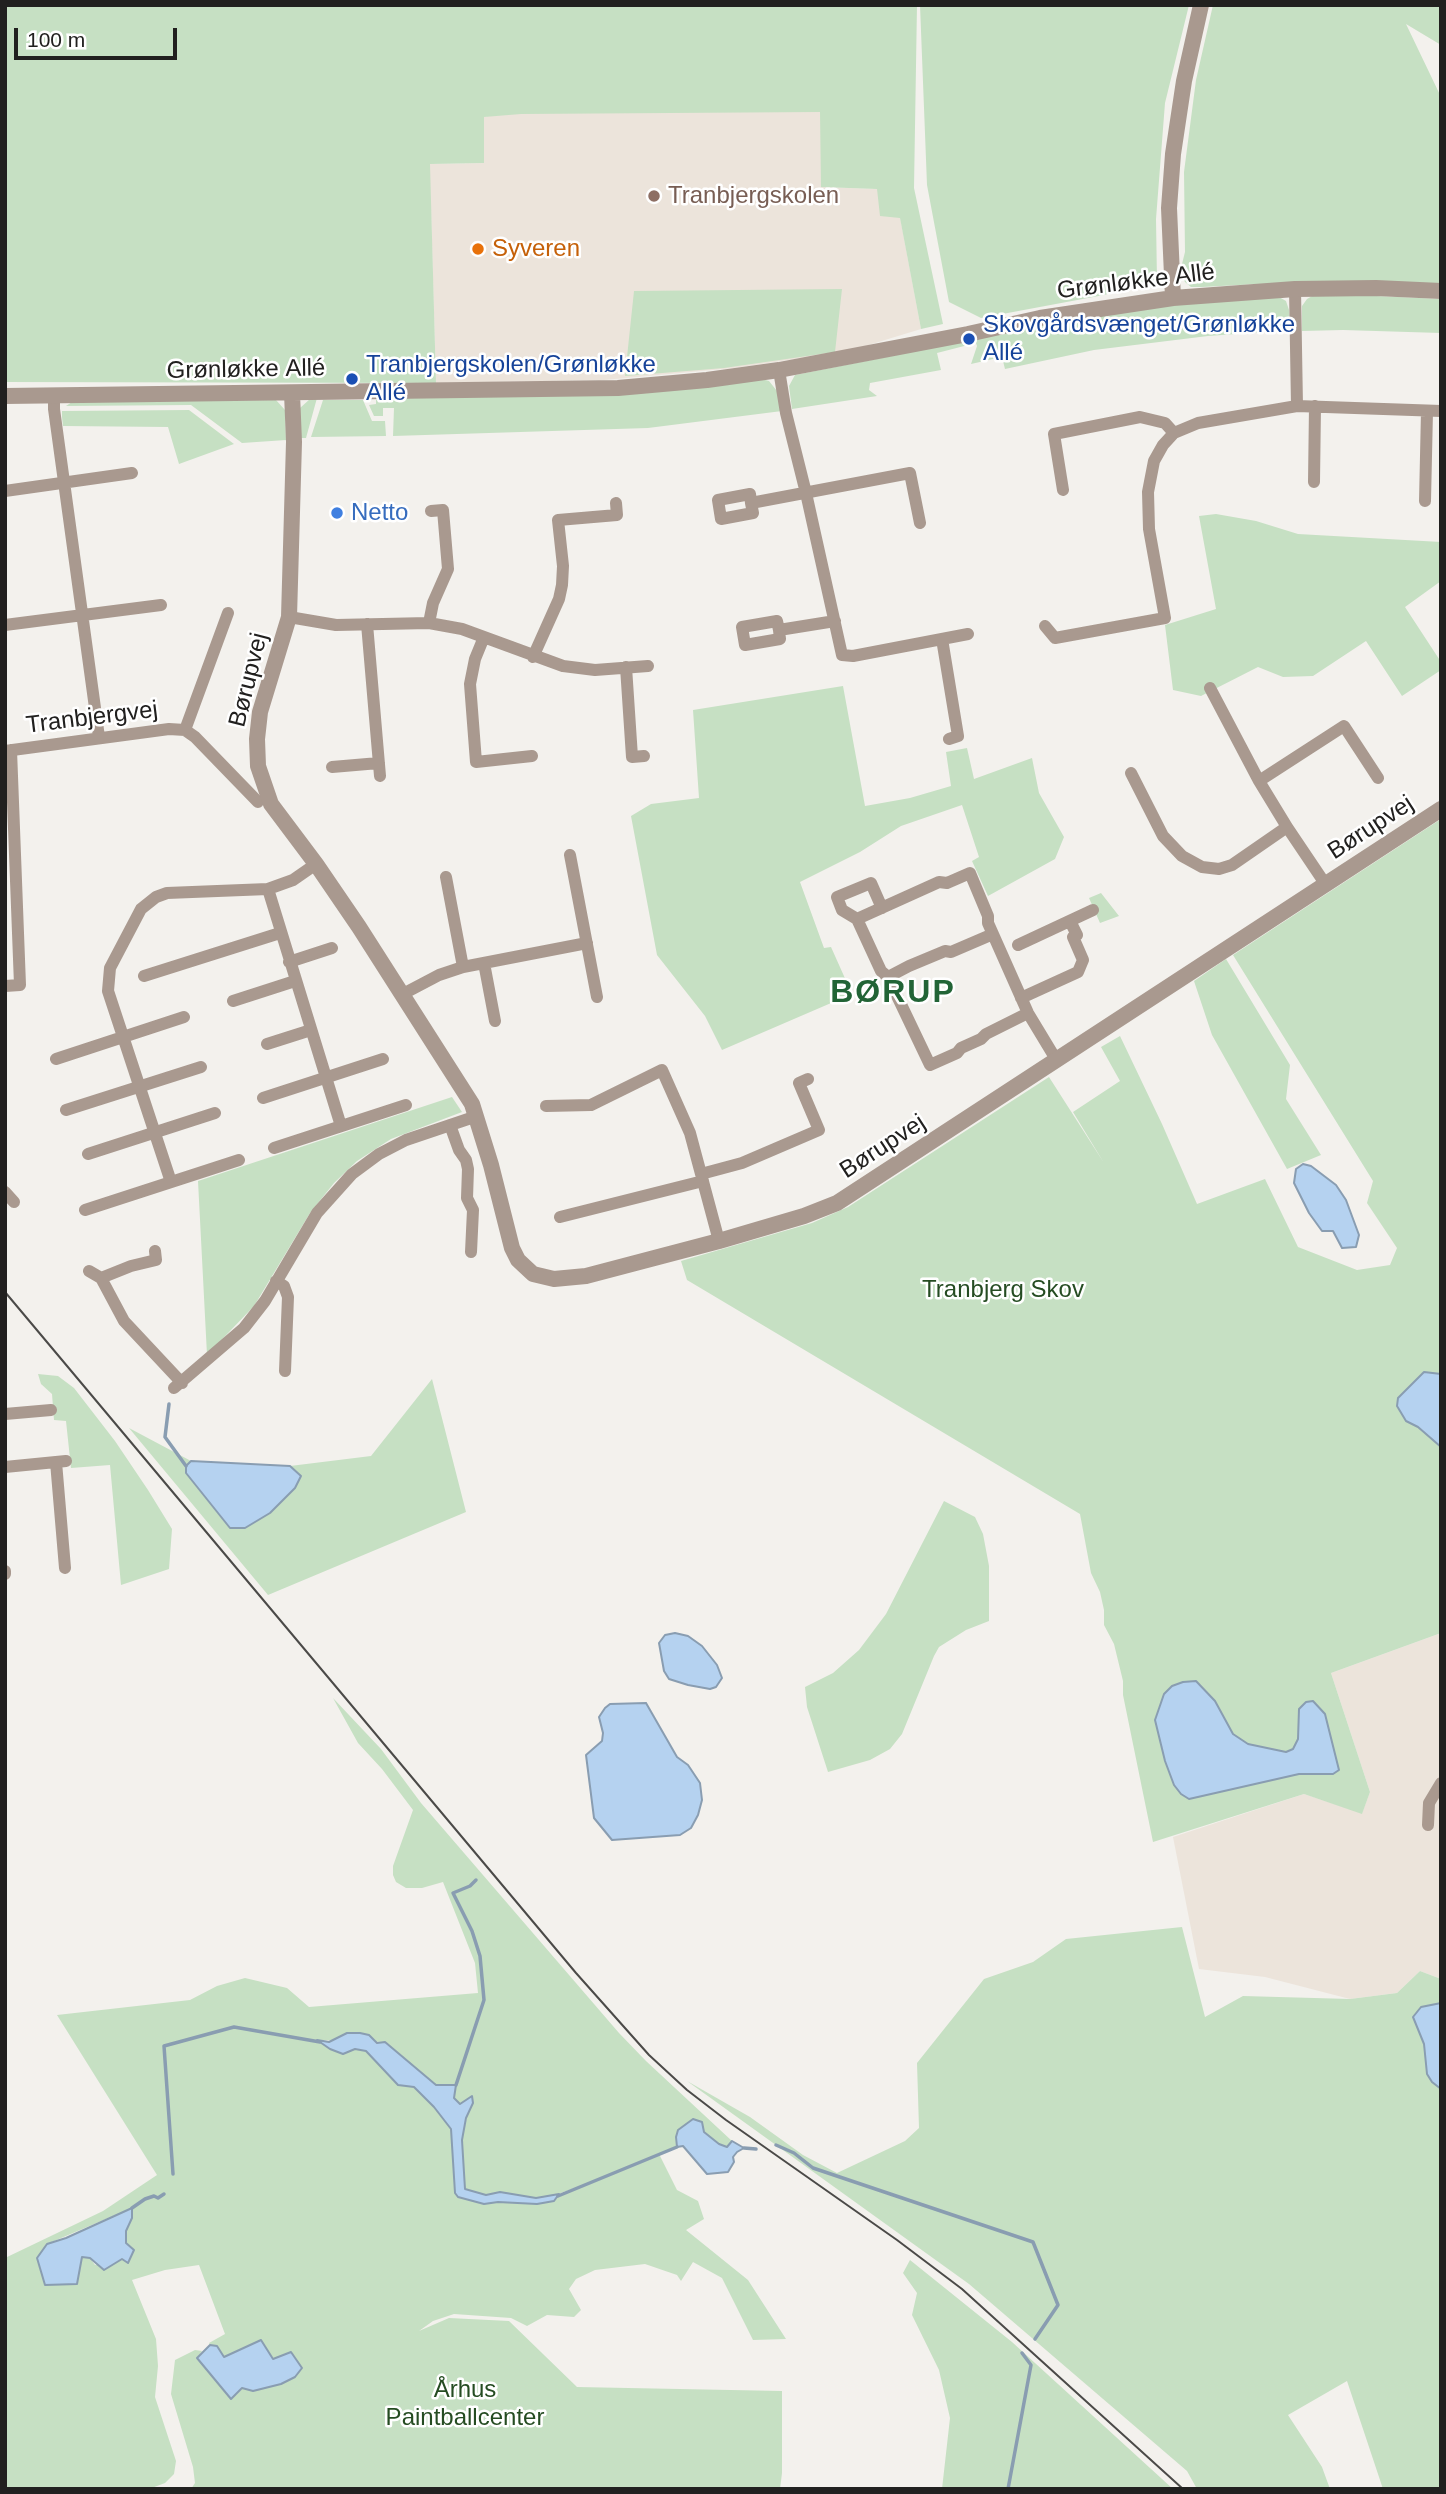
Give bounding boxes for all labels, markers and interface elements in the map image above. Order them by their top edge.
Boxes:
scale bar [18,14,180,58]
text: 100 m [27,28,85,51]
place label: Tranbjergskolen [668,182,839,210]
marker: Tranbjergskolen [646,188,662,204]
place label: Syveren [492,235,580,263]
marker: Syveren [470,241,486,257]
street label: Grønløkke Allé [1055,258,1217,306]
place label: Skovgårdsvænget/Grønløkke Allé [983,311,1295,367]
marker: Skovgårdsvænget/Grønløkke Allé [961,331,977,347]
place label: Tranbjergskolen/Grønløkke Allé [366,351,656,407]
street label: Grønløkke Allé [166,354,326,386]
marker: Tranbjergskolen/Grønløkke Allé [344,371,360,387]
place label: Netto [351,499,408,527]
marker: Netto [329,505,345,521]
street label: Børupvej [223,630,275,730]
street label: Tranbjergvej [24,696,160,740]
street label: Børupvej [1323,790,1419,866]
district label: BØRUP [831,974,955,1012]
street label: Børupvej [835,1109,931,1185]
park label: Tranbjerg Skov [922,1276,1084,1304]
park label: Århus Paintballcenter [386,2376,544,2432]

